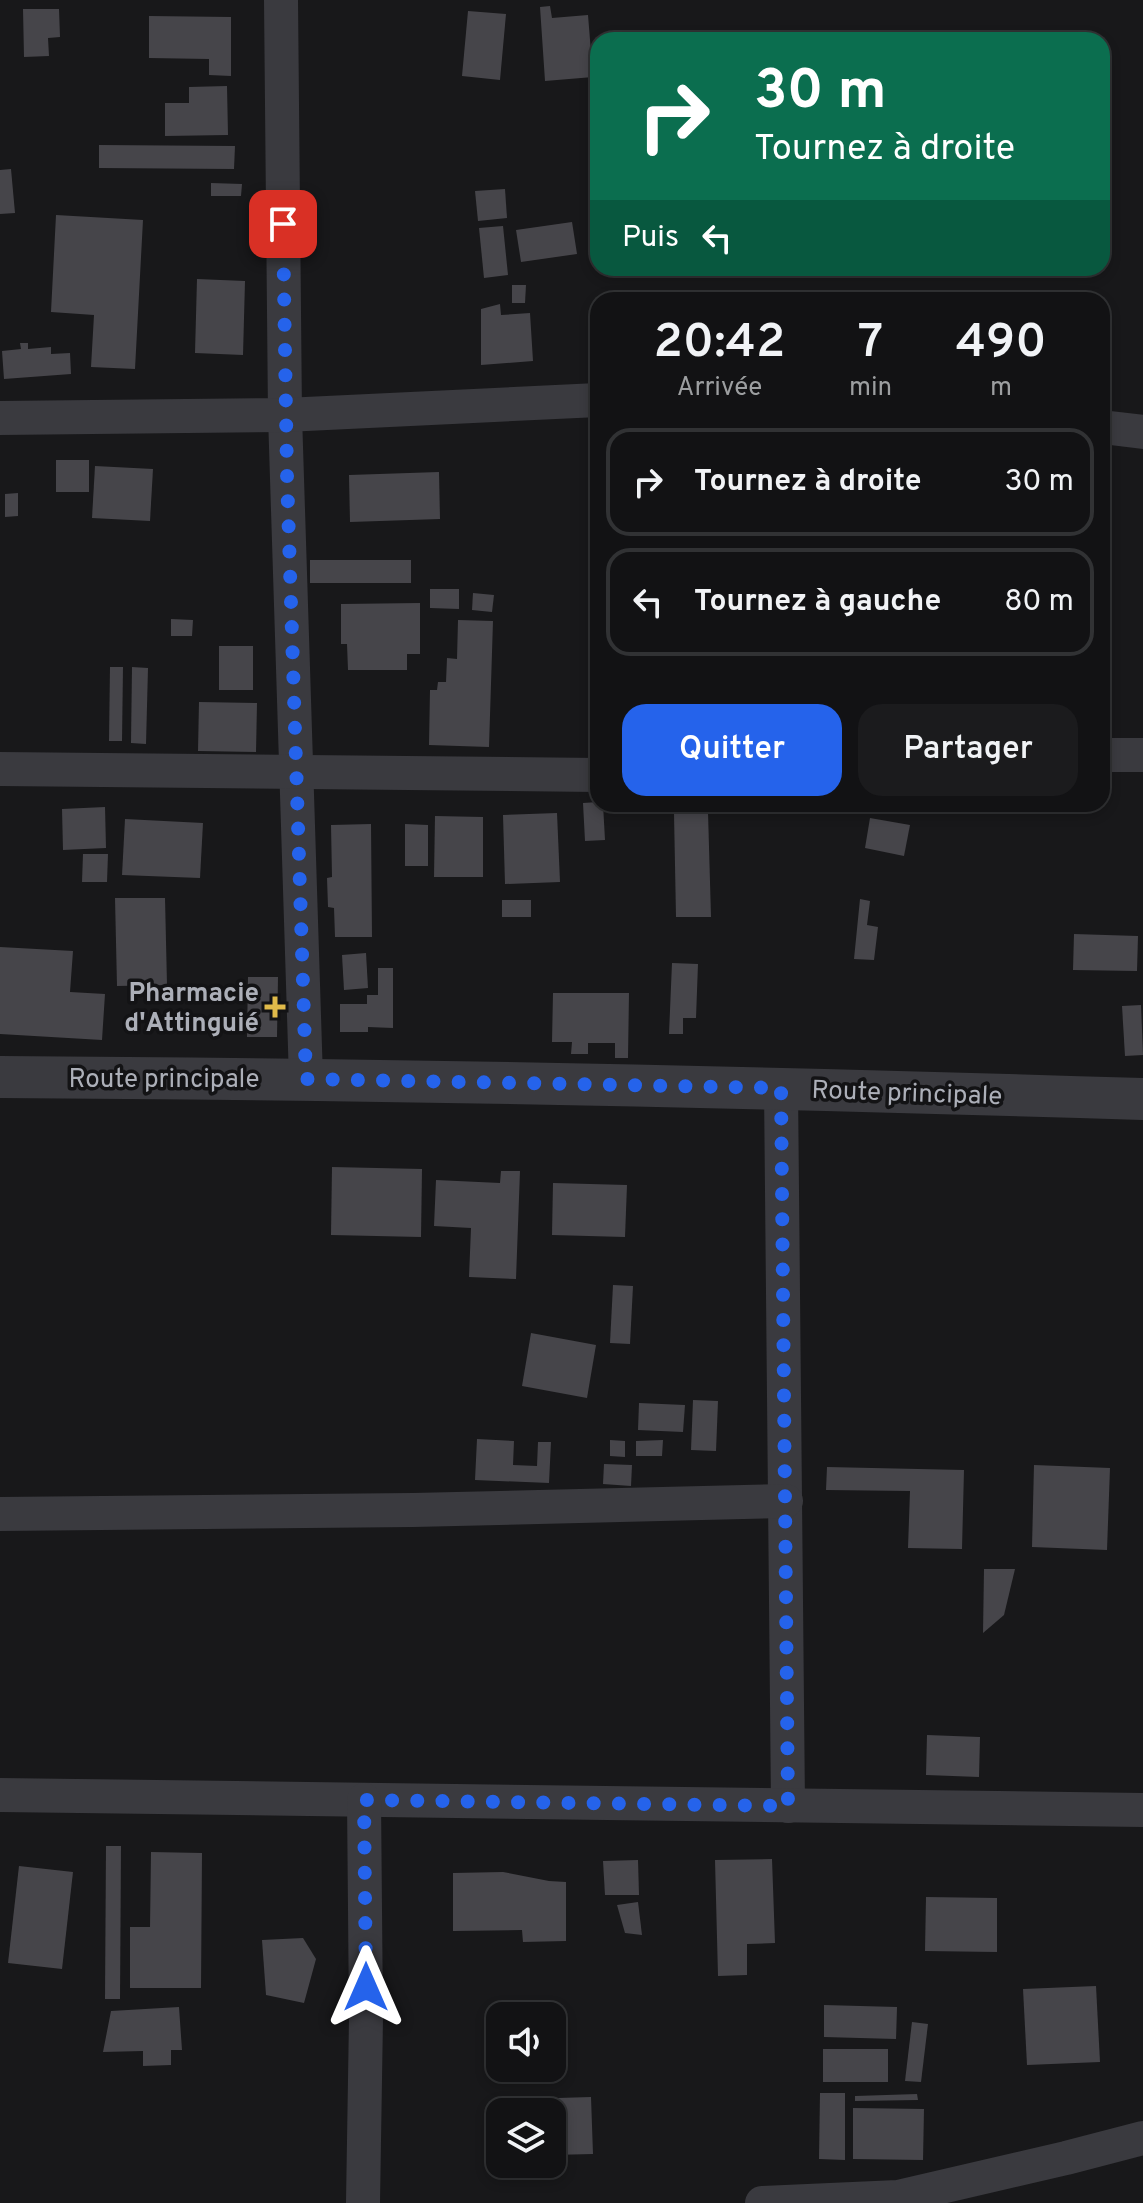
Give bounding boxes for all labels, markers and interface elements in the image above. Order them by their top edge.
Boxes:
text: 30 m [754,58,887,128]
icon: right [622,64,726,168]
text: Tournez à droite [754,127,1015,173]
pin [249,190,317,258]
icon: arrive [261,202,305,246]
icon: left [695,216,739,260]
text: Puis [622,220,679,257]
text: 20:42 [654,314,785,374]
text: 7 [858,314,883,374]
text: 490 [956,314,1046,374]
text: Arrivée [677,372,762,405]
text: min [849,372,892,405]
text: m [990,372,1012,405]
icon: right [626,460,670,504]
text: Tournez à droite [694,464,922,501]
text: 30 m [1005,464,1074,501]
icon: left [626,580,670,624]
text: Tournez à gauche [694,584,941,621]
text: 80 m [1004,584,1074,621]
button: Quitter [622,704,842,796]
button: Partager [858,704,1078,796]
place label: Pharmacie d'Attinguié [124,978,259,1041]
marker: Pharmacie d'Attinguié [266,998,284,1016]
street label: Route principale [69,1064,259,1097]
street label: Route principale [811,1075,1003,1114]
position arrow [324,1945,408,2029]
map controls [486,2002,566,2178]
button: sound [486,2002,566,2082]
button: layers [486,2098,566,2178]

